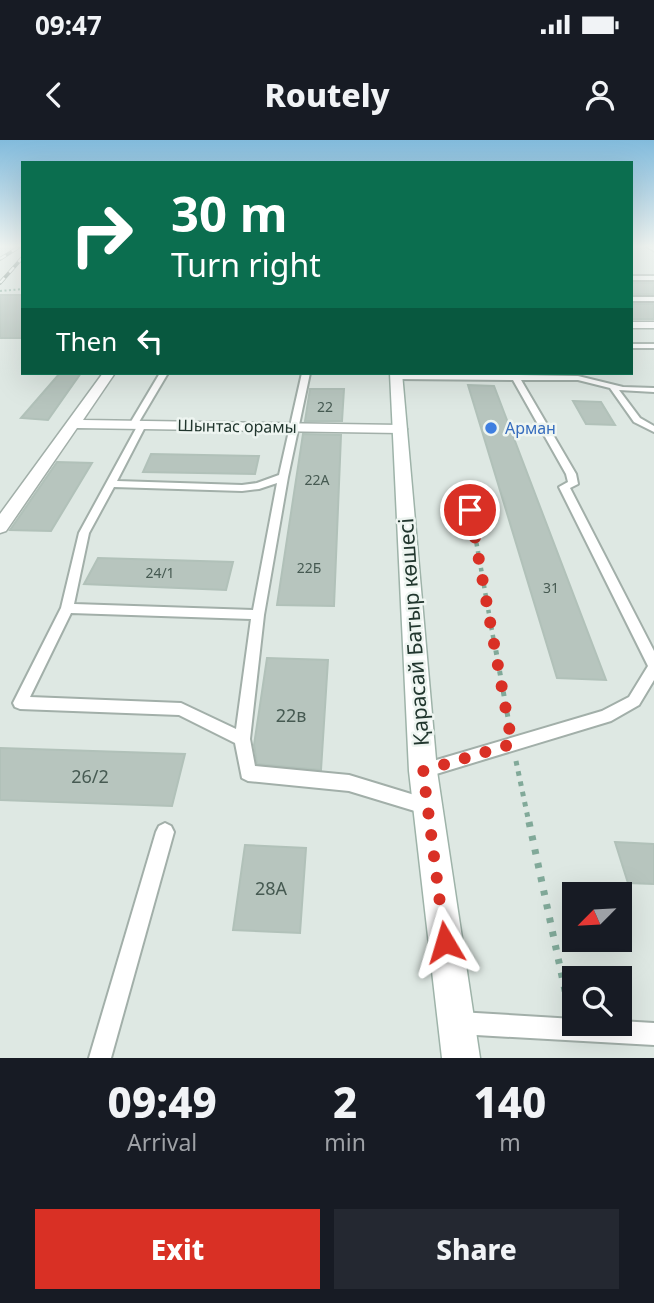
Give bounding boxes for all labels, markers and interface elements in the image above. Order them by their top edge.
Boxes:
text: 09:47 [35,7,102,43]
text: Routely [265,73,389,116]
icon: back [35,76,73,114]
icon: person [581,76,619,114]
text: 30 m [171,180,288,246]
icon: right [56,189,147,280]
text: Turn right [171,243,321,286]
icon: left [131,322,169,360]
text: Then [56,323,117,359]
house number: 22 [317,397,333,416]
street label: Шынтас орамы [177,414,297,438]
place label: Арман [505,417,556,439]
marker: Арман [483,420,499,436]
house number: 22А [305,470,330,489]
pin [440,480,500,540]
icon: arrive [451,491,489,529]
street label: Қарасай Батыр көшесі [391,517,435,747]
house number: 22Б [297,558,321,577]
house number: 24/1 [145,563,175,582]
house number: 31 [543,578,559,597]
house number: 22в [276,703,306,727]
house number: 26/2 [71,764,109,788]
house number: 28А [255,876,288,900]
north arrow [562,882,632,952]
map controls [562,882,632,1036]
position arrow [408,905,482,979]
button: search [562,966,632,1036]
text: 09:49 [108,1073,217,1130]
text: 2 [333,1073,357,1130]
text: 140 [474,1073,546,1130]
text: Arrival [127,1126,197,1158]
text: min [324,1126,366,1158]
text: m [499,1126,521,1158]
button: Exit [35,1209,320,1289]
button: Share [334,1209,619,1289]

